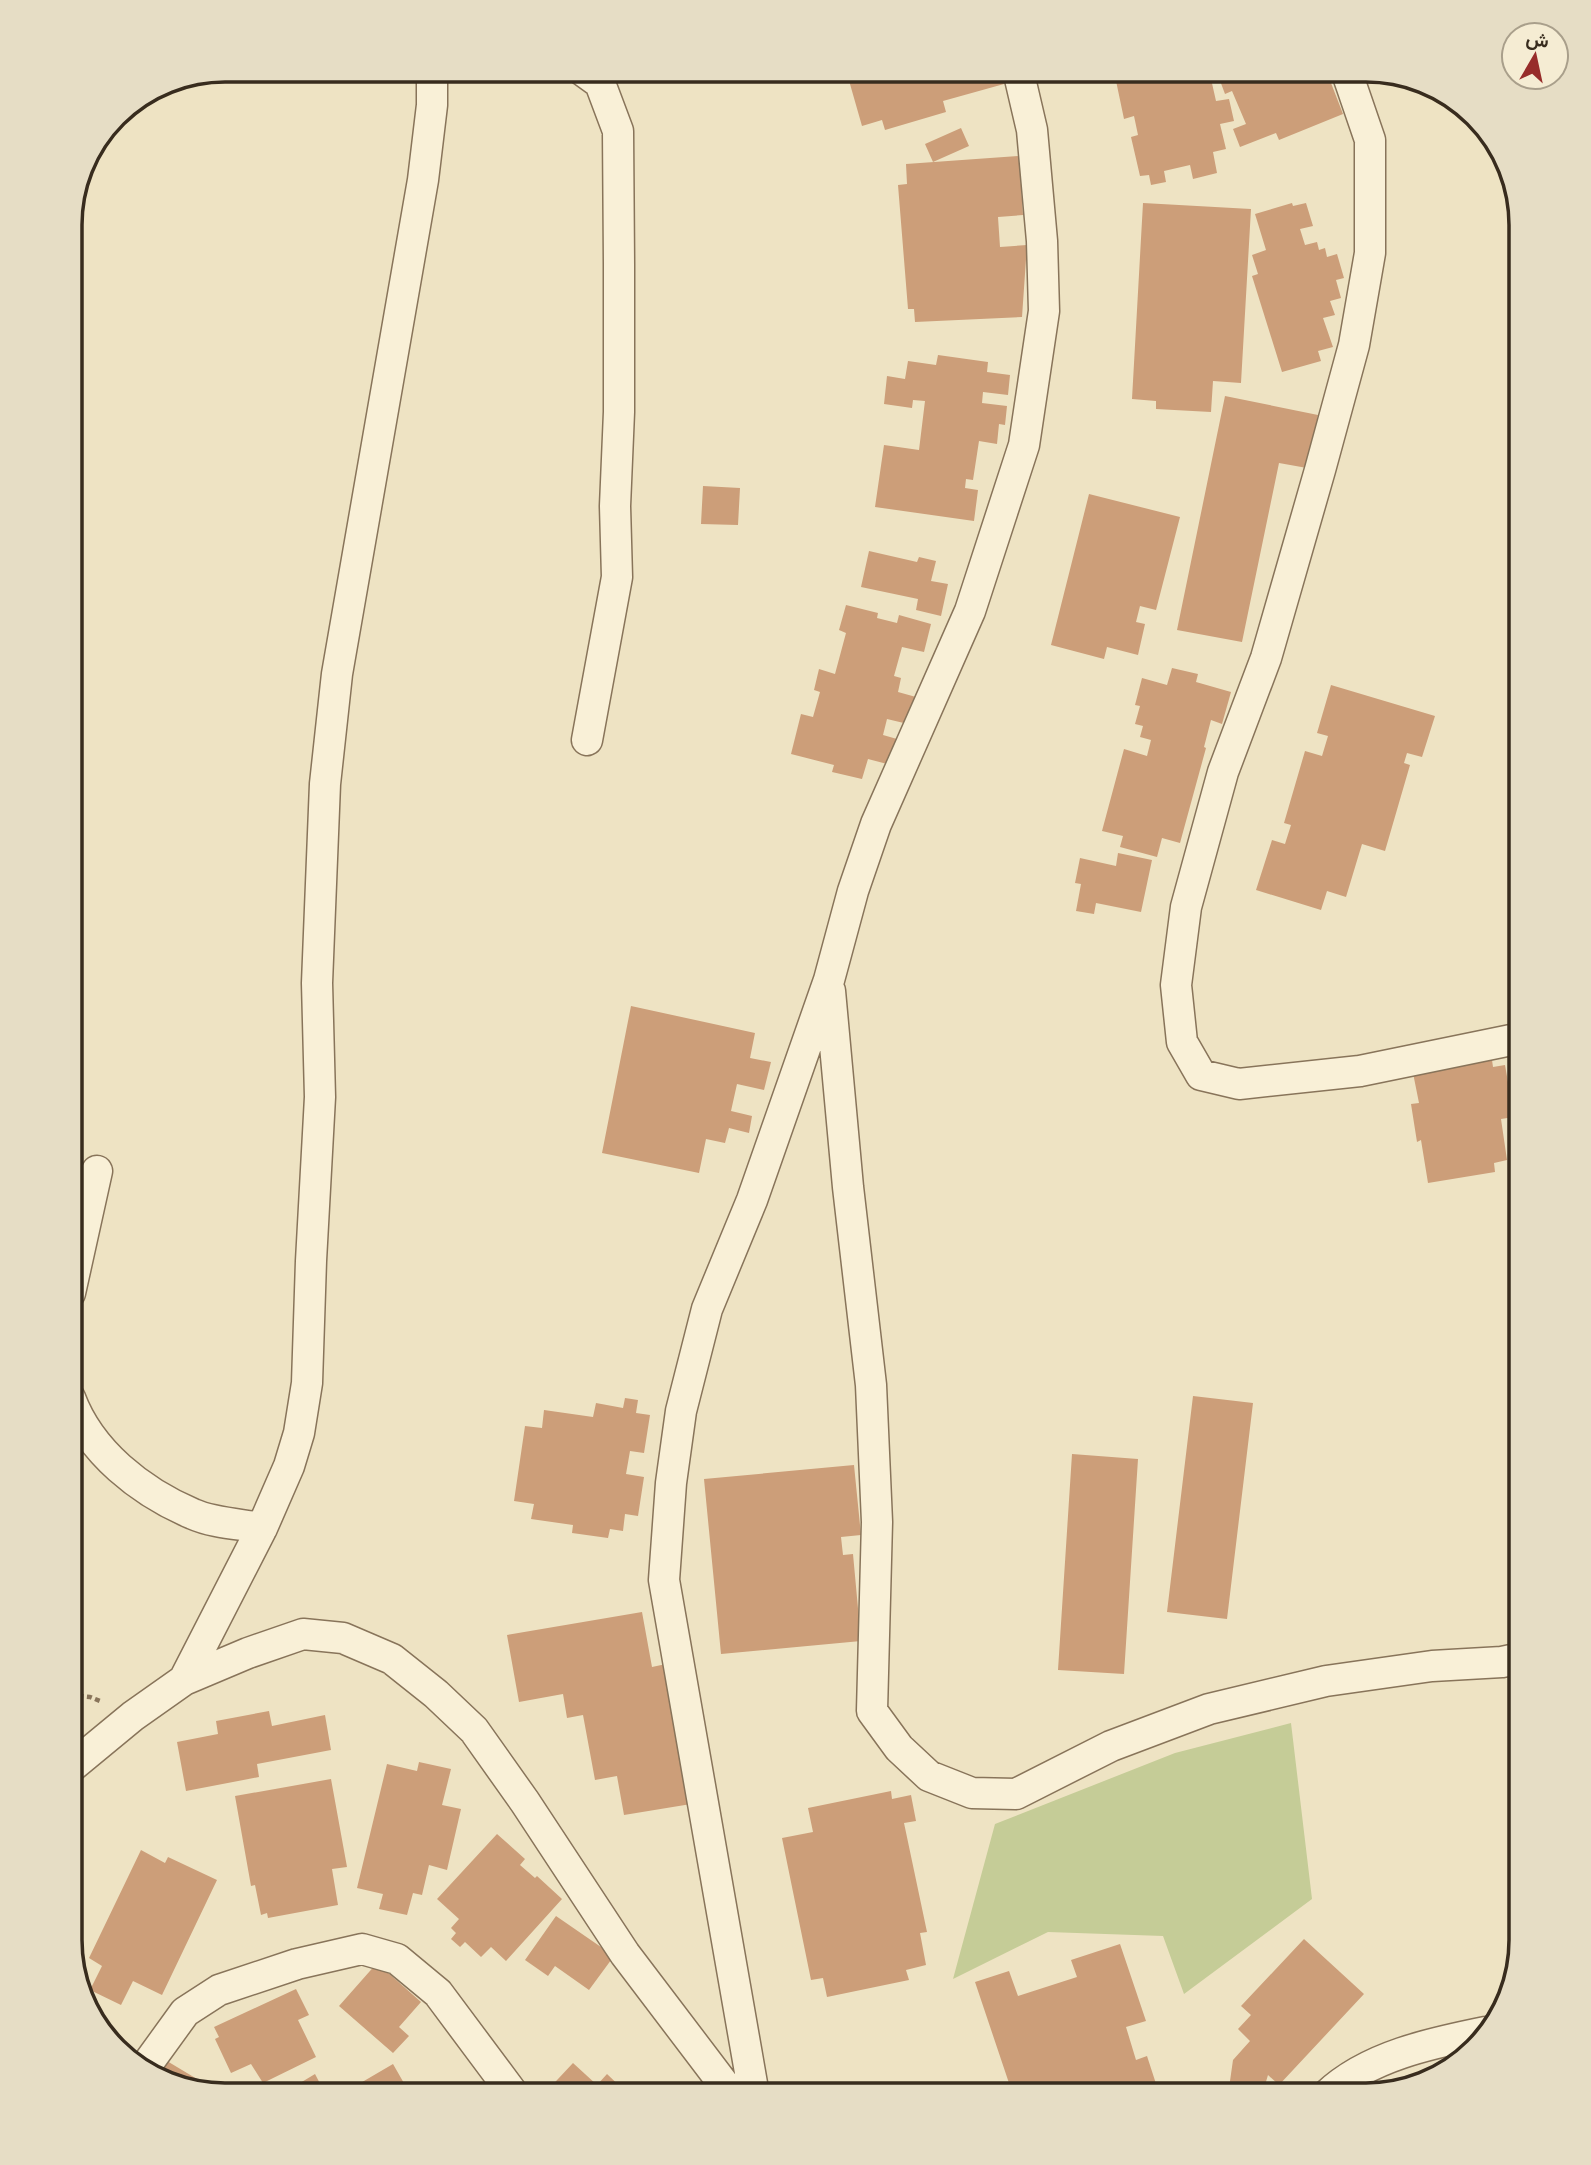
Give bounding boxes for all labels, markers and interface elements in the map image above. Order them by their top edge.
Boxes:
north arrow [1500,21,1570,91]
text: ش [1525,27,1551,53]

